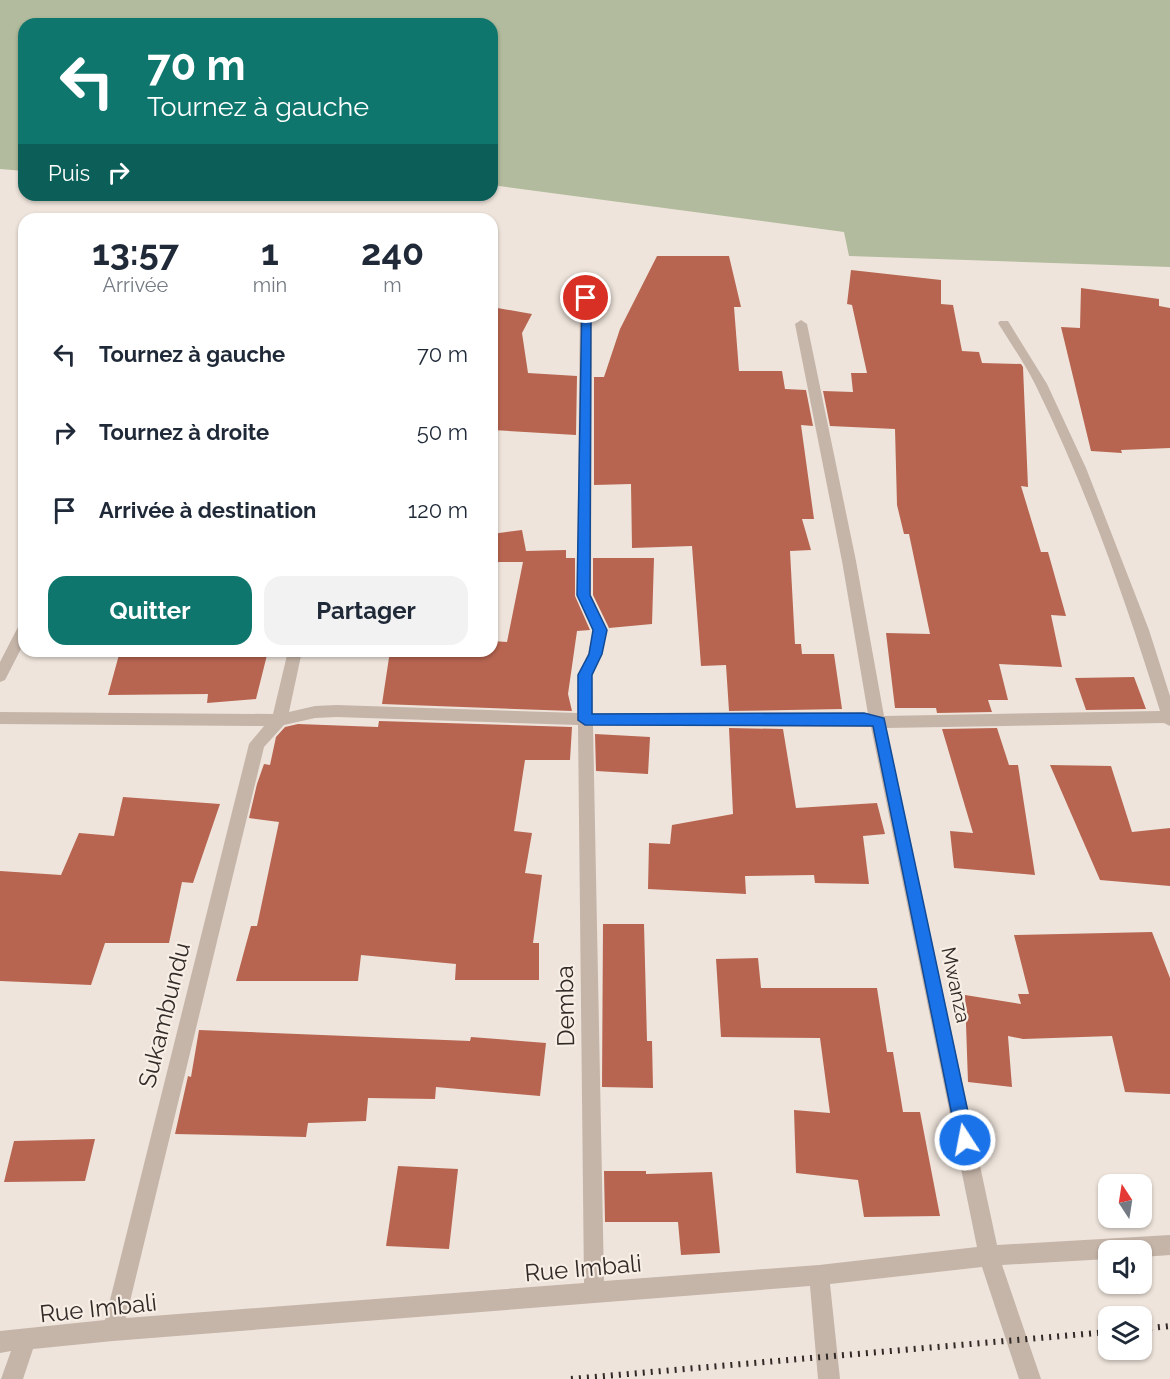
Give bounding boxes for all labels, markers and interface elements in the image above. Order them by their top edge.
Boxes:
text: 70 m [147,41,246,90]
icon: left [48,42,126,120]
text: Tournez à gauche [147,91,369,122]
icon: right [102,156,135,189]
text: Puis [48,160,90,186]
text: 13:57 [92,231,179,273]
text: 1 [261,231,279,273]
text: 240 [361,231,424,273]
pin [560,272,611,323]
text: Arrivée [103,273,168,297]
text: min [253,273,287,297]
text: m [383,273,402,297]
icon: arrive [569,281,602,314]
icon: left [48,338,81,371]
text: Tournez à gauche [99,341,285,367]
text: 70 m [417,341,468,367]
icon: right [48,416,81,449]
text: Tournez à droite [99,419,269,445]
text: 50 m [417,419,468,445]
icon: arrive [48,494,81,527]
text: Arrivée à destination [99,497,316,523]
text: 120 m [408,497,468,523]
button: Quitter [48,576,252,645]
button: Partager [264,576,468,645]
street label: Sukambundu [132,939,196,1091]
street label: Mwanza [936,945,976,1025]
street label: Demba [550,965,580,1047]
position arrow [933,1108,997,1172]
north arrow [1098,1174,1152,1228]
map controls [1098,1174,1152,1360]
button: sound [1098,1240,1152,1294]
street label: Rue Imbali [523,1248,643,1288]
street label: Rue Imbali [38,1287,158,1329]
button: layers [1098,1306,1152,1360]

